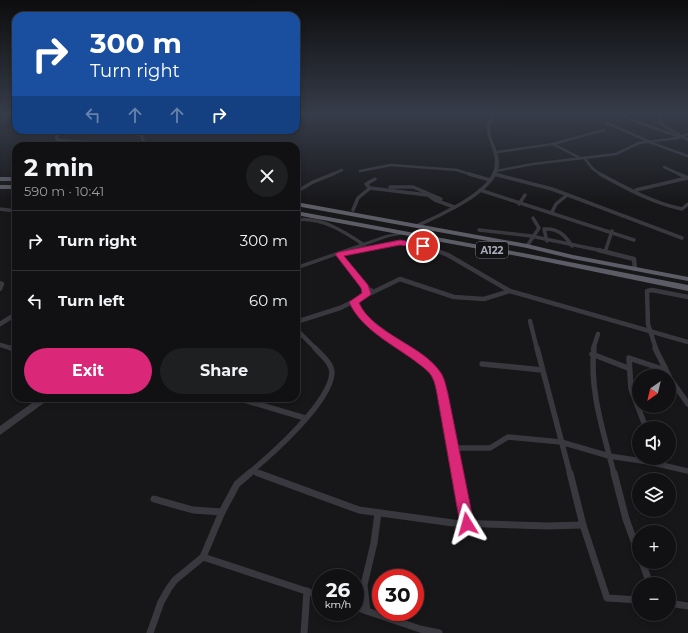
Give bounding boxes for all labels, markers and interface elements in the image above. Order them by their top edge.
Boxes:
text: 300 m [90,26,182,60]
icon: right [24,28,76,80]
text: Turn right [90,60,180,82]
icon: left [82,104,104,126]
icon: ahead [124,104,146,126]
icon: ahead [166,104,188,126]
icon: right [208,104,230,126]
text: 2 min [24,153,94,182]
button: close [246,155,288,197]
text: 590 m · 10:41 [24,183,104,199]
pin [406,229,440,263]
icon: right [24,230,46,252]
text: Turn right [58,231,137,250]
text: 300 m [240,231,288,250]
icon: arrive [412,235,434,257]
road number: A122 [476,242,508,258]
icon: left [24,290,46,312]
text: Turn left [58,291,125,310]
text: 60 m [249,291,288,310]
button: Exit [24,348,152,394]
button: Share [160,348,288,394]
north arrow [632,369,676,413]
map controls [632,369,676,621]
button: sound [632,421,676,465]
button: layers [632,473,676,517]
position arrow [446,503,488,545]
button: + [632,525,676,569]
speed limit sign: 30 [372,569,424,621]
button: − [632,577,676,621]
text: 26 [326,578,350,602]
text: km/h [325,598,351,611]

